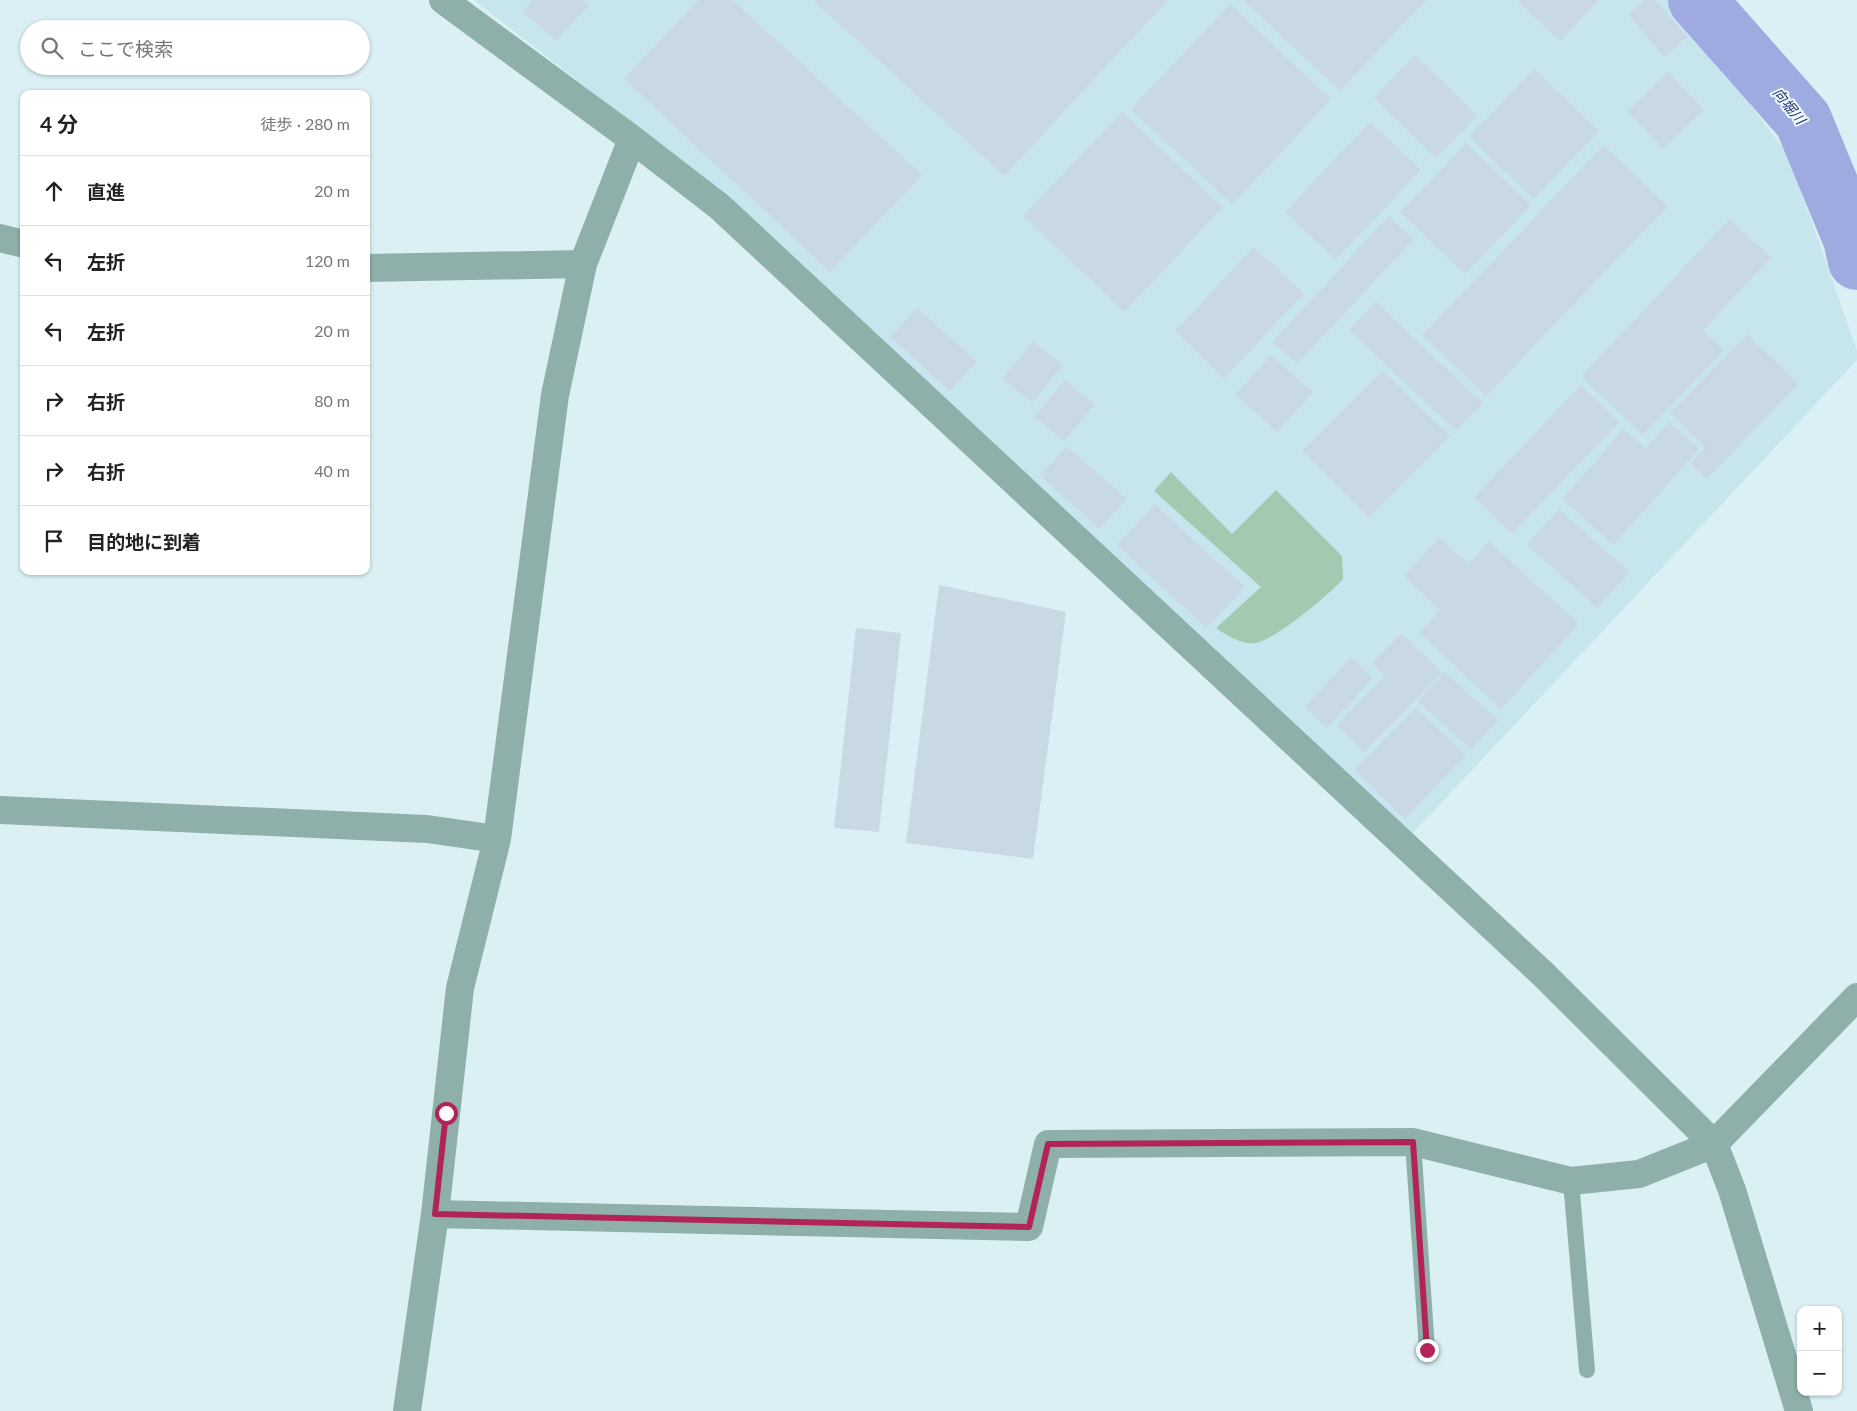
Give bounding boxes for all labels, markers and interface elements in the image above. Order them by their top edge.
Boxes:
search box [20,20,370,75]
icon: search [38,34,66,62]
text: ここで検索 [78,37,173,60]
water label: 向堀川 [1770,84,1810,129]
text: 4 分 [40,111,78,136]
text: 徒歩 · 280 m [261,114,350,133]
icon: ahead [40,177,68,205]
text: 直進 [87,180,125,203]
text: 20 m [314,181,350,200]
icon: left [40,247,68,275]
text: 左折 [87,250,125,273]
text: 120 m [305,251,350,270]
icon: left [40,317,68,345]
text: 左折 [87,320,125,343]
text: 20 m [314,321,350,340]
icon: right [40,387,68,415]
text: 右折 [87,390,125,413]
text: 80 m [314,391,350,410]
icon: right [40,457,68,485]
text: 右折 [87,460,125,483]
text: 40 m [314,461,350,480]
icon: arrive [40,527,68,555]
text: 目的地に到着 [87,530,201,553]
route start [435,1102,458,1125]
map controls [1797,1306,1842,1396]
button: + [1797,1306,1842,1351]
route end [1416,1339,1439,1362]
button: − [1797,1351,1842,1396]

